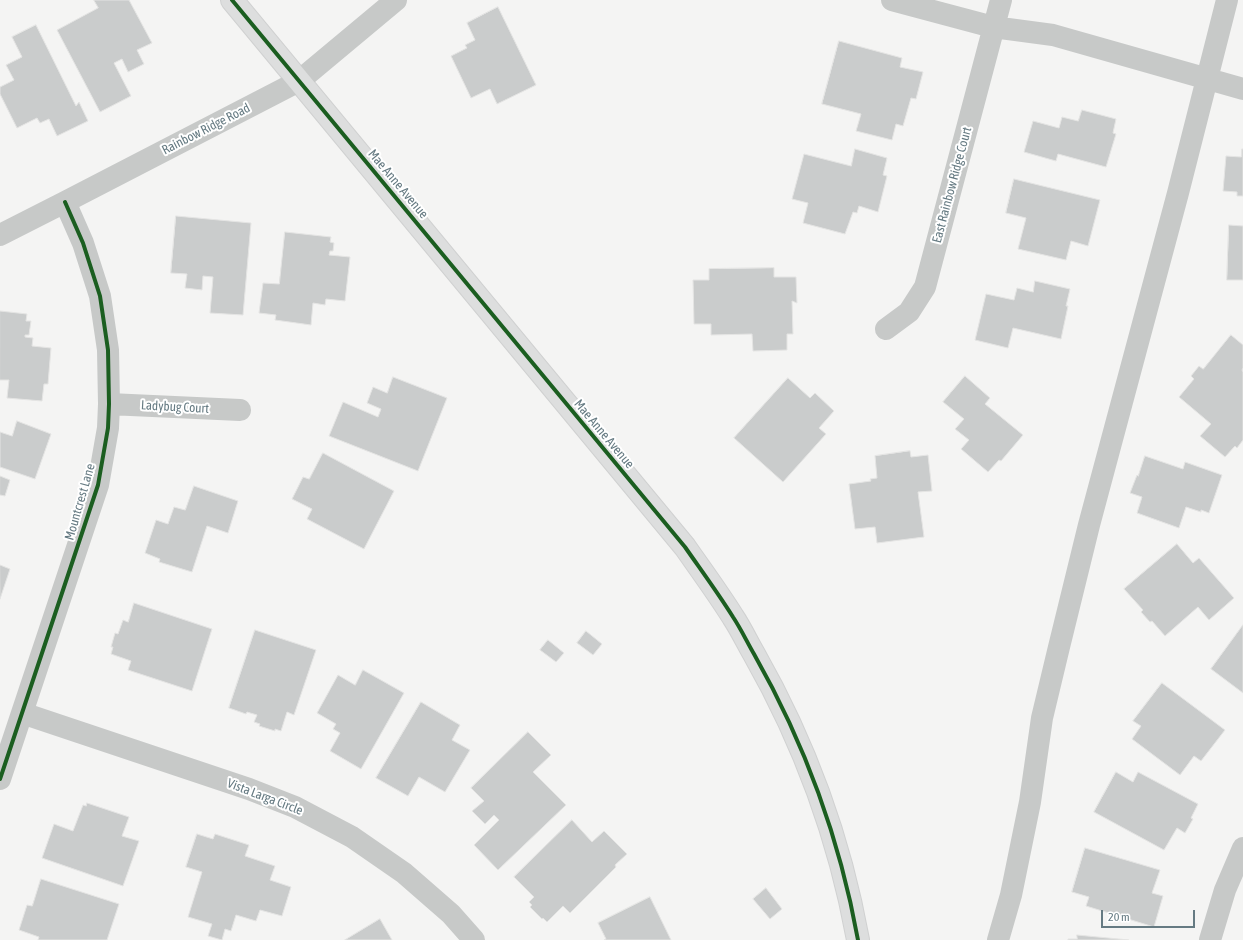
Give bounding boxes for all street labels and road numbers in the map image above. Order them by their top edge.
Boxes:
street label: Rainbow Ridge Road [159,100,253,158]
street label: East Rainbow Ridge Court [929,125,975,245]
street label: Mae Anne Avenue [365,146,431,222]
street label: Mae Anne Avenue [571,396,637,472]
street label: Ladybug Court [141,397,209,417]
street label: Mountcrest Lane [62,462,98,542]
street label: Vista Larga Circle [225,775,305,819]

